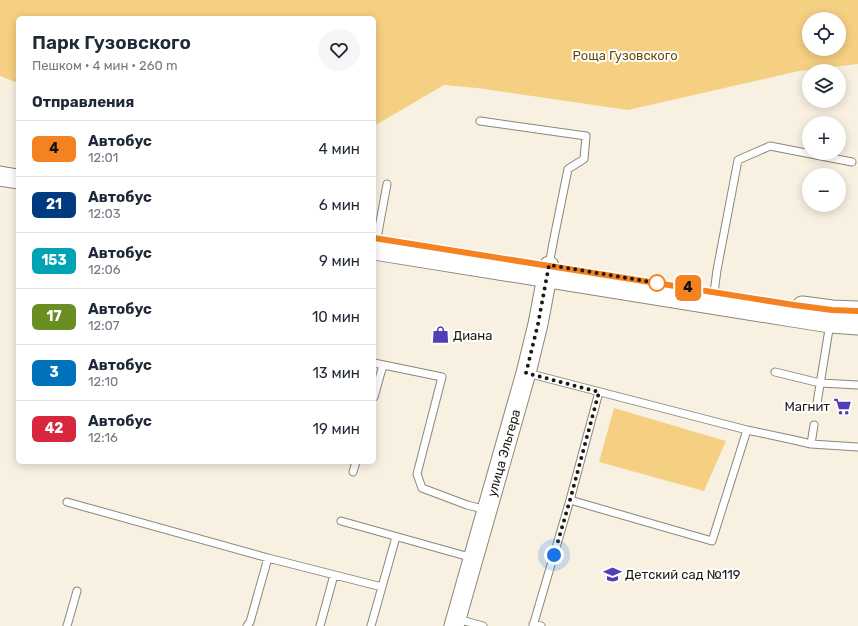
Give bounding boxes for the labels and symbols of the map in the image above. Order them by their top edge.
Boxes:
park label: Роща Гузовского [572,48,678,63]
unlabelled marker [648,274,666,292]
line badge: 4 [675,275,701,301]
shop icon: Диана [430,325,450,345]
place label: Диана [453,328,492,343]
supermarket icon: Магнит [833,396,853,416]
place label: Магнит [784,399,830,414]
street label: улица Эльгера [484,407,523,499]
your location [544,545,564,565]
school or university icon: Детский сад №119 [602,564,622,584]
place label: Детский сад №119 [625,567,741,582]

